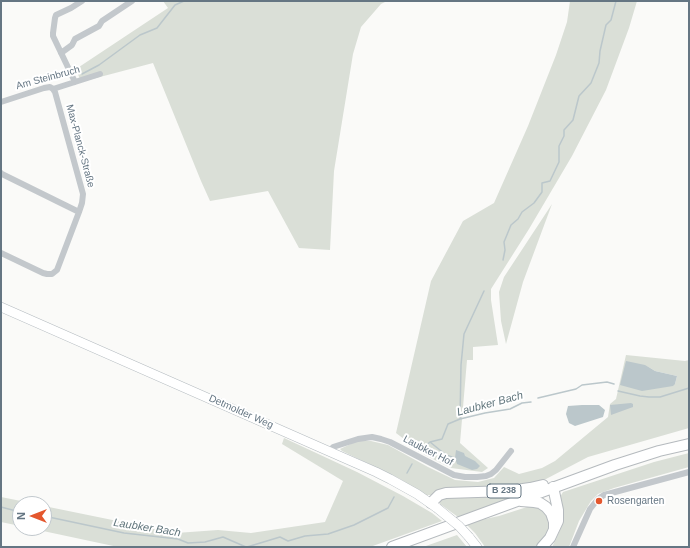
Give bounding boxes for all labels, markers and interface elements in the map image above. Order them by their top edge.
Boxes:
street label: Am Steinbruch [15,64,81,92]
street label: Max-Planck-Straße [63,103,97,189]
water label: Laubker Bach [456,389,524,419]
street label: Detmolder Weg [207,392,275,432]
street label: Laubker Hof [401,433,455,469]
road number: B 238 [487,484,521,498]
place label: Rosengarten [607,495,664,507]
north arrow [12,496,52,536]
marker: Rosengarten [594,496,604,506]
text: N [15,512,27,520]
water label: Laubker Bach [112,516,182,540]

